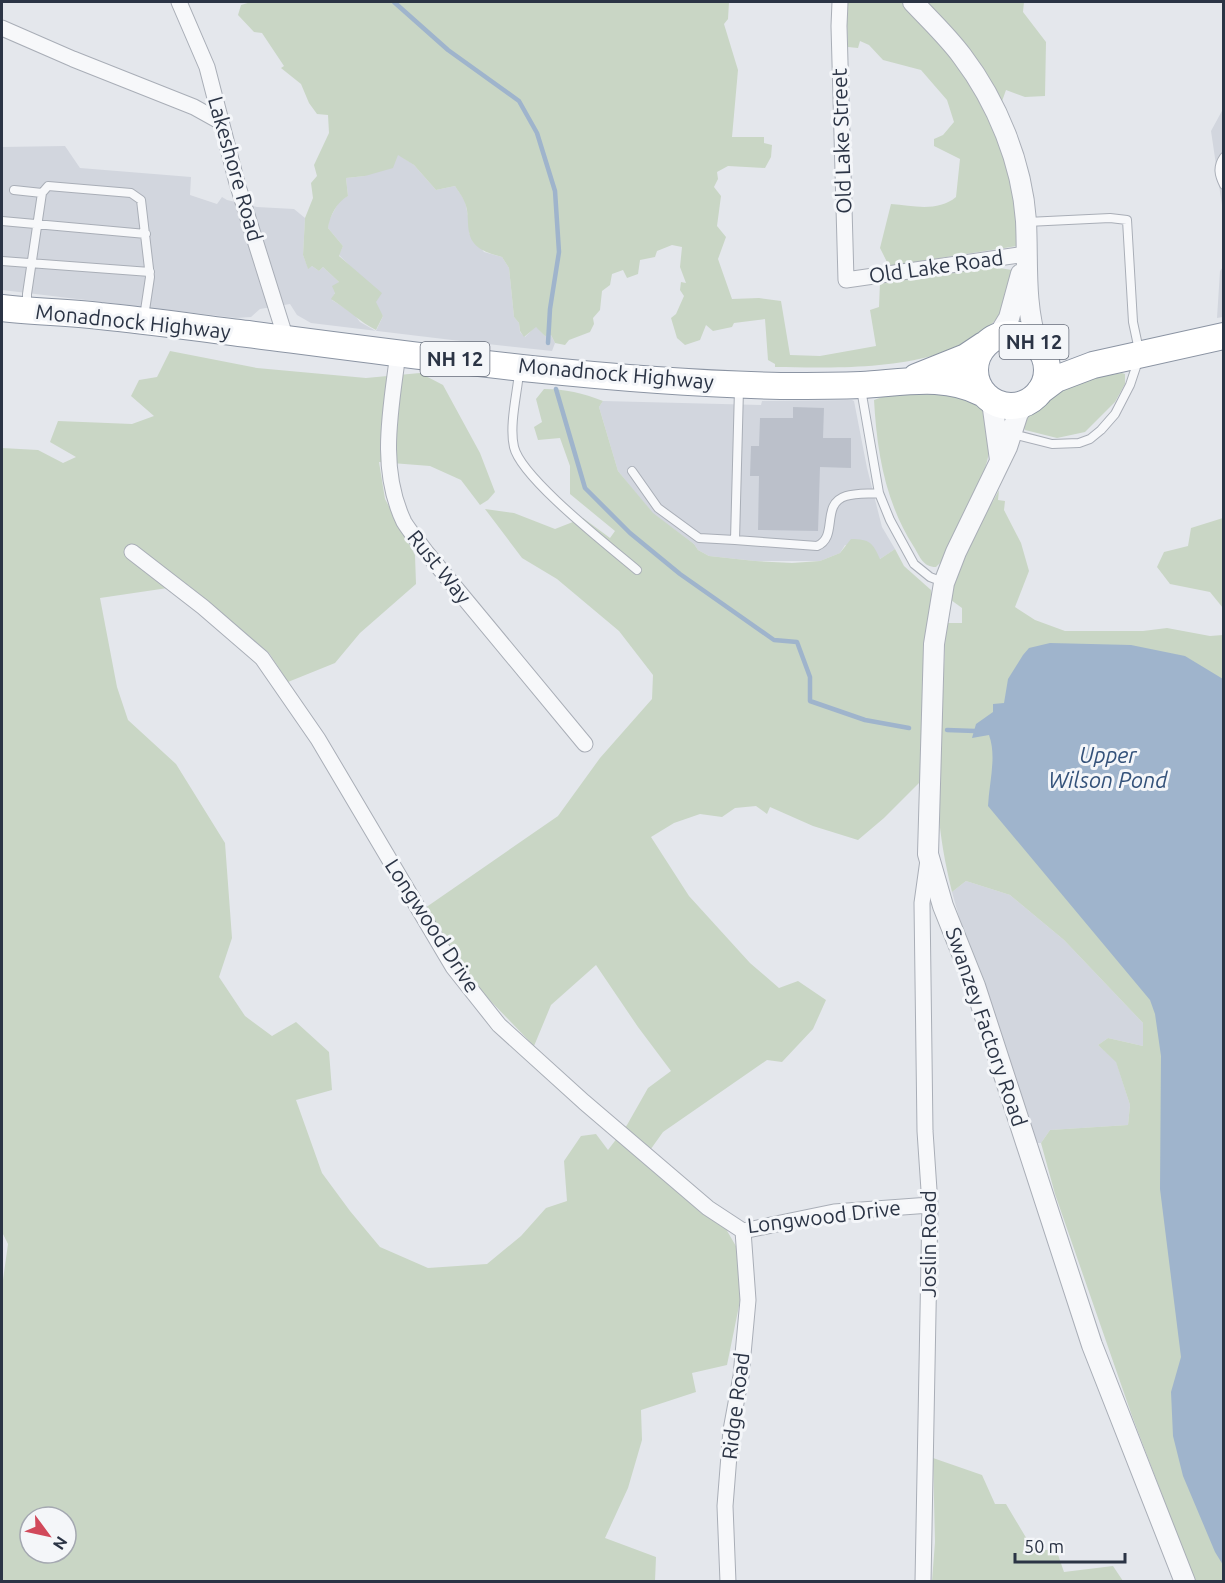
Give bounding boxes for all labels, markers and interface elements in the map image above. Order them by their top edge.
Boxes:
street label: Old Lake Street [826,68,856,214]
street label: Lakeshore Road [204,94,268,244]
street label: Old Lake Road [867,245,1005,287]
street label: Monadnock Highway [34,299,232,343]
road number: NH 12 [1000,325,1068,359]
road number: NH 12 [420,342,490,376]
street label: Monadnock Highway [517,353,715,394]
street label: Rust Way [403,525,477,608]
water label: Upper Wilson Pond [1049,742,1168,792]
street label: Longwood Drive [381,854,485,997]
street label: Swanzey Factory Road [942,924,1032,1129]
street label: Joslin Road [916,1190,940,1298]
street label: Longwood Drive [746,1195,902,1237]
street label: Ridge Road [717,1351,753,1461]
north arrow [18,1505,78,1565]
scale bar [1015,1526,1124,1564]
text: N [50,1533,71,1553]
text: 50 m [1024,1536,1064,1556]

